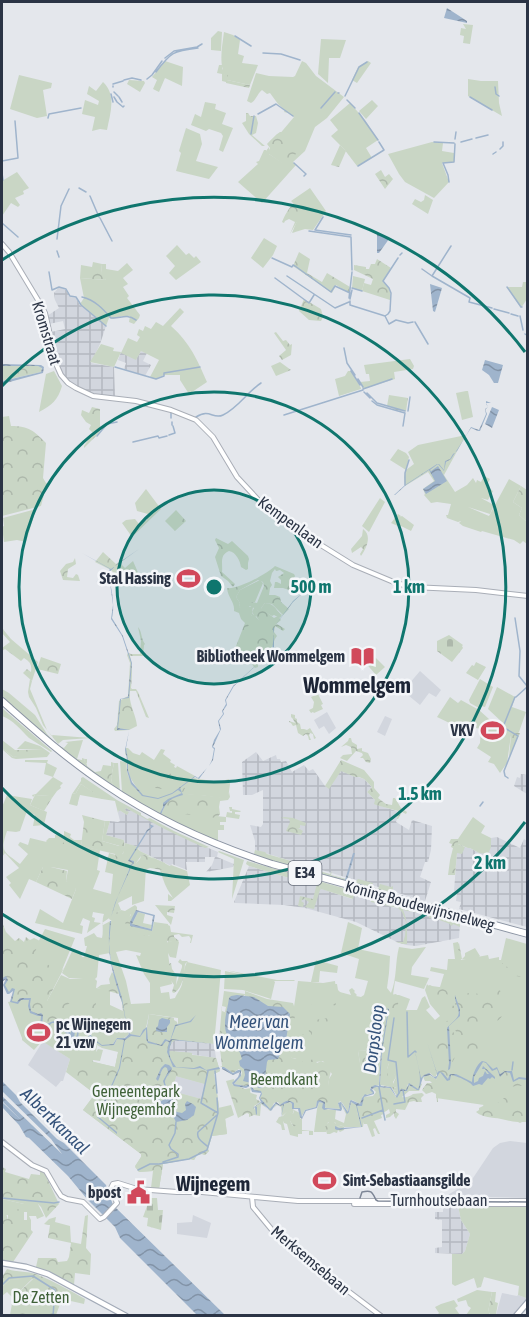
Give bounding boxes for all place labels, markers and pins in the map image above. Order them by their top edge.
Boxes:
sports icon: Stal Hassing [176,565,202,591]
place label: Stal Hassing [99,569,171,587]
centre of rings [204,577,224,597]
library icon: Bibliotheek Wommelgem [350,643,376,669]
place label: Bibliotheek Wommelgem [196,647,345,665]
sports icon: VKV [479,717,505,743]
place label: VKV [449,721,474,739]
place label: pc Wijnegem 21 vzw [56,1015,131,1051]
sports icon: pc Wijnegem 21 vzw [25,1020,51,1046]
sports icon: Sint-Sebastiaansgilde [312,1167,338,1193]
place label: Sint-Sebastiaansgilde [343,1171,471,1189]
public building icon: bpost [126,1179,152,1205]
place label: bpost [88,1183,121,1201]

